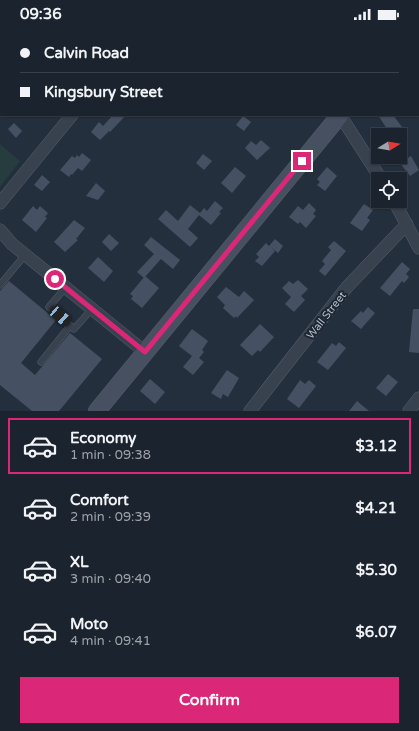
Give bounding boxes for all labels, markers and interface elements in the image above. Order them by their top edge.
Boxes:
text: 09:36 [20,5,62,23]
text: Calvin Road [44,44,129,62]
text: Kingsbury Street [44,83,163,101]
north arrow [371,128,407,164]
map controls [371,128,407,208]
route end [293,152,311,170]
button: locate [371,172,407,208]
route start [46,270,64,288]
street label: Wall Street [304,289,349,342]
car [47,304,73,328]
icon: car [22,428,58,464]
text: Economy [70,429,136,447]
text: $3.12 [356,437,397,455]
text: 1 min · 09:38 [70,447,151,463]
icon: car [22,490,58,526]
text: Comfort [70,491,129,509]
text: $4.21 [356,499,397,517]
text: 2 min · 09:39 [70,509,151,525]
icon: car [22,552,58,588]
text: XL [70,553,89,571]
text: $5.30 [356,561,397,579]
text: 3 min · 09:40 [70,571,151,587]
icon: car [22,614,58,650]
text: Moto [70,615,108,633]
text: $6.07 [356,623,397,641]
text: 4 min · 09:41 [70,633,151,649]
button: Confirm [20,677,399,723]

